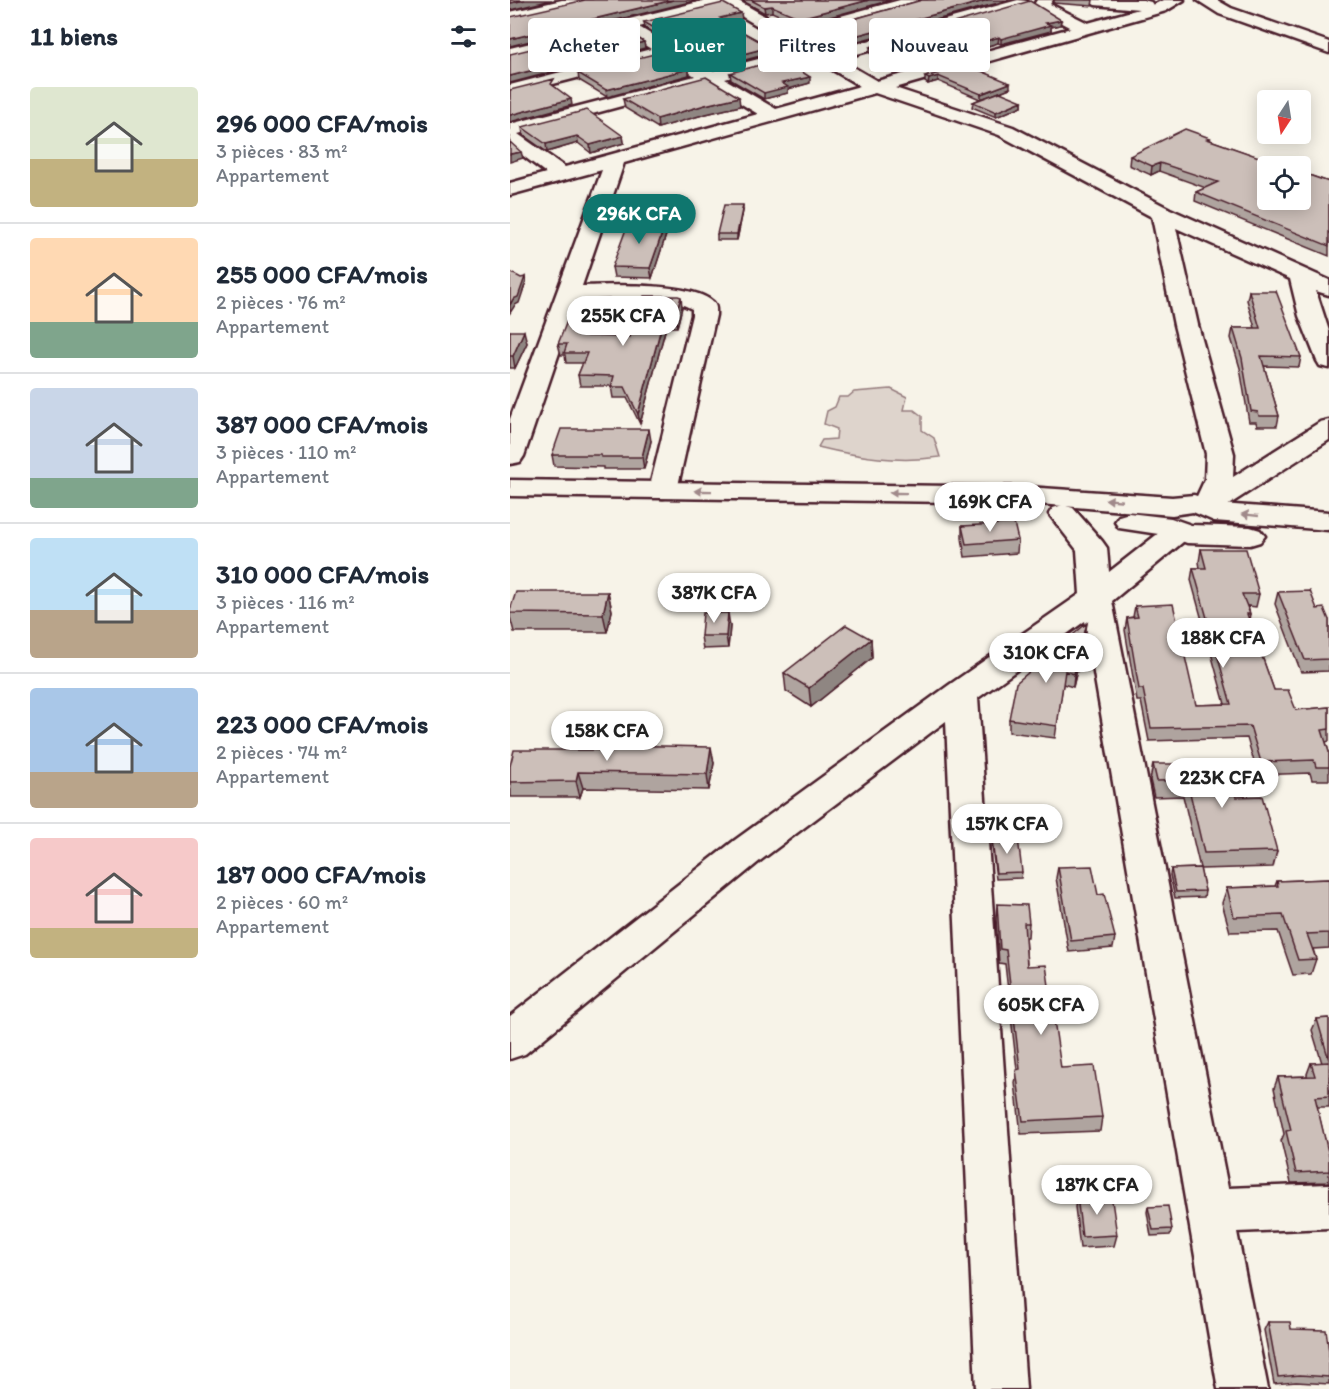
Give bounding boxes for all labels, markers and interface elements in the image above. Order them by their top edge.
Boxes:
chip: Acheter [528,18,640,72]
chip: Louer [652,18,746,72]
chip: Filtres [758,18,857,72]
chip: Nouveau [869,18,990,72]
text: 11 biens [30,20,118,52]
icon: filters [447,20,480,53]
north arrow [1257,90,1311,144]
map controls [1257,90,1311,210]
text: 296 000 CFA/mois [216,107,428,139]
icon: home [78,111,150,183]
text: 3 pièces · 83 m² [216,139,347,163]
button: locate [1257,156,1311,210]
text: Appartement [216,163,329,187]
pin: 296K CFA [577,194,701,245]
text: 296K CFA [597,201,681,225]
text: 255 000 CFA/mois [216,258,428,290]
icon: home [78,262,150,334]
text: 2 pièces · 76 m² [216,290,346,314]
pin: 255K CFA [561,296,685,347]
text: 255K CFA [581,303,665,327]
text: Appartement [216,314,329,338]
text: 387 000 CFA/mois [216,408,428,440]
icon: home [78,412,150,484]
text: 3 pièces · 110 m² [216,440,356,464]
text: Appartement [216,464,329,488]
pin: 169K CFA [928,482,1052,533]
one-way arrow [694,486,713,496]
one-way arrow [889,489,908,498]
text: 169K CFA [948,489,1032,513]
one-way arrow [1105,496,1124,505]
one-way arrow [1241,510,1260,520]
text: 310 000 CFA/mois [216,558,429,590]
icon: home [78,562,150,634]
pin: 387K CFA [652,573,776,624]
text: 387K CFA [672,580,756,604]
text: 3 pièces · 116 m² [216,590,355,614]
text: Appartement [216,614,329,638]
pin: 188K CFA [1161,618,1285,669]
text: 188K CFA [1181,625,1265,649]
pin: 310K CFA [984,633,1108,684]
text: 310K CFA [1003,640,1089,664]
text: 223 000 CFA/mois [216,708,428,740]
pin: 158K CFA [545,711,669,762]
icon: home [78,712,150,784]
text: 158K CFA [565,718,649,742]
text: 2 pièces · 74 m² [216,740,347,764]
pin: 223K CFA [1160,758,1284,809]
text: Appartement [216,764,329,788]
text: 223K CFA [1179,765,1265,789]
pin: 157K CFA [945,804,1069,855]
text: 157K CFA [966,811,1048,835]
text: 187 000 CFA/mois [216,858,426,890]
icon: home [78,862,150,934]
text: 2 pièces · 60 m² [216,890,348,914]
text: Appartement [216,914,329,938]
pin: 605K CFA [979,985,1103,1036]
text: 605K CFA [998,992,1084,1016]
pin: 187K CFA [1035,1165,1159,1216]
text: 187K CFA [1055,1172,1139,1196]

